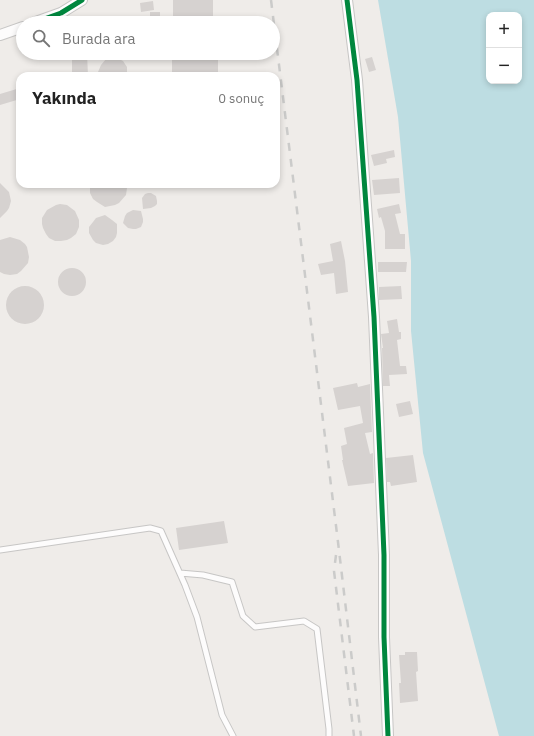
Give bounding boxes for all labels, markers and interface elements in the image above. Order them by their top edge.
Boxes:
map controls [486,12,522,84]
button: + [486,12,522,48]
search box [16,16,280,60]
icon: search [30,27,52,49]
text: Burada ara [62,29,136,48]
button: − [486,48,522,84]
text: Yakında [32,87,96,109]
text: 0 sonuç [218,90,264,107]

